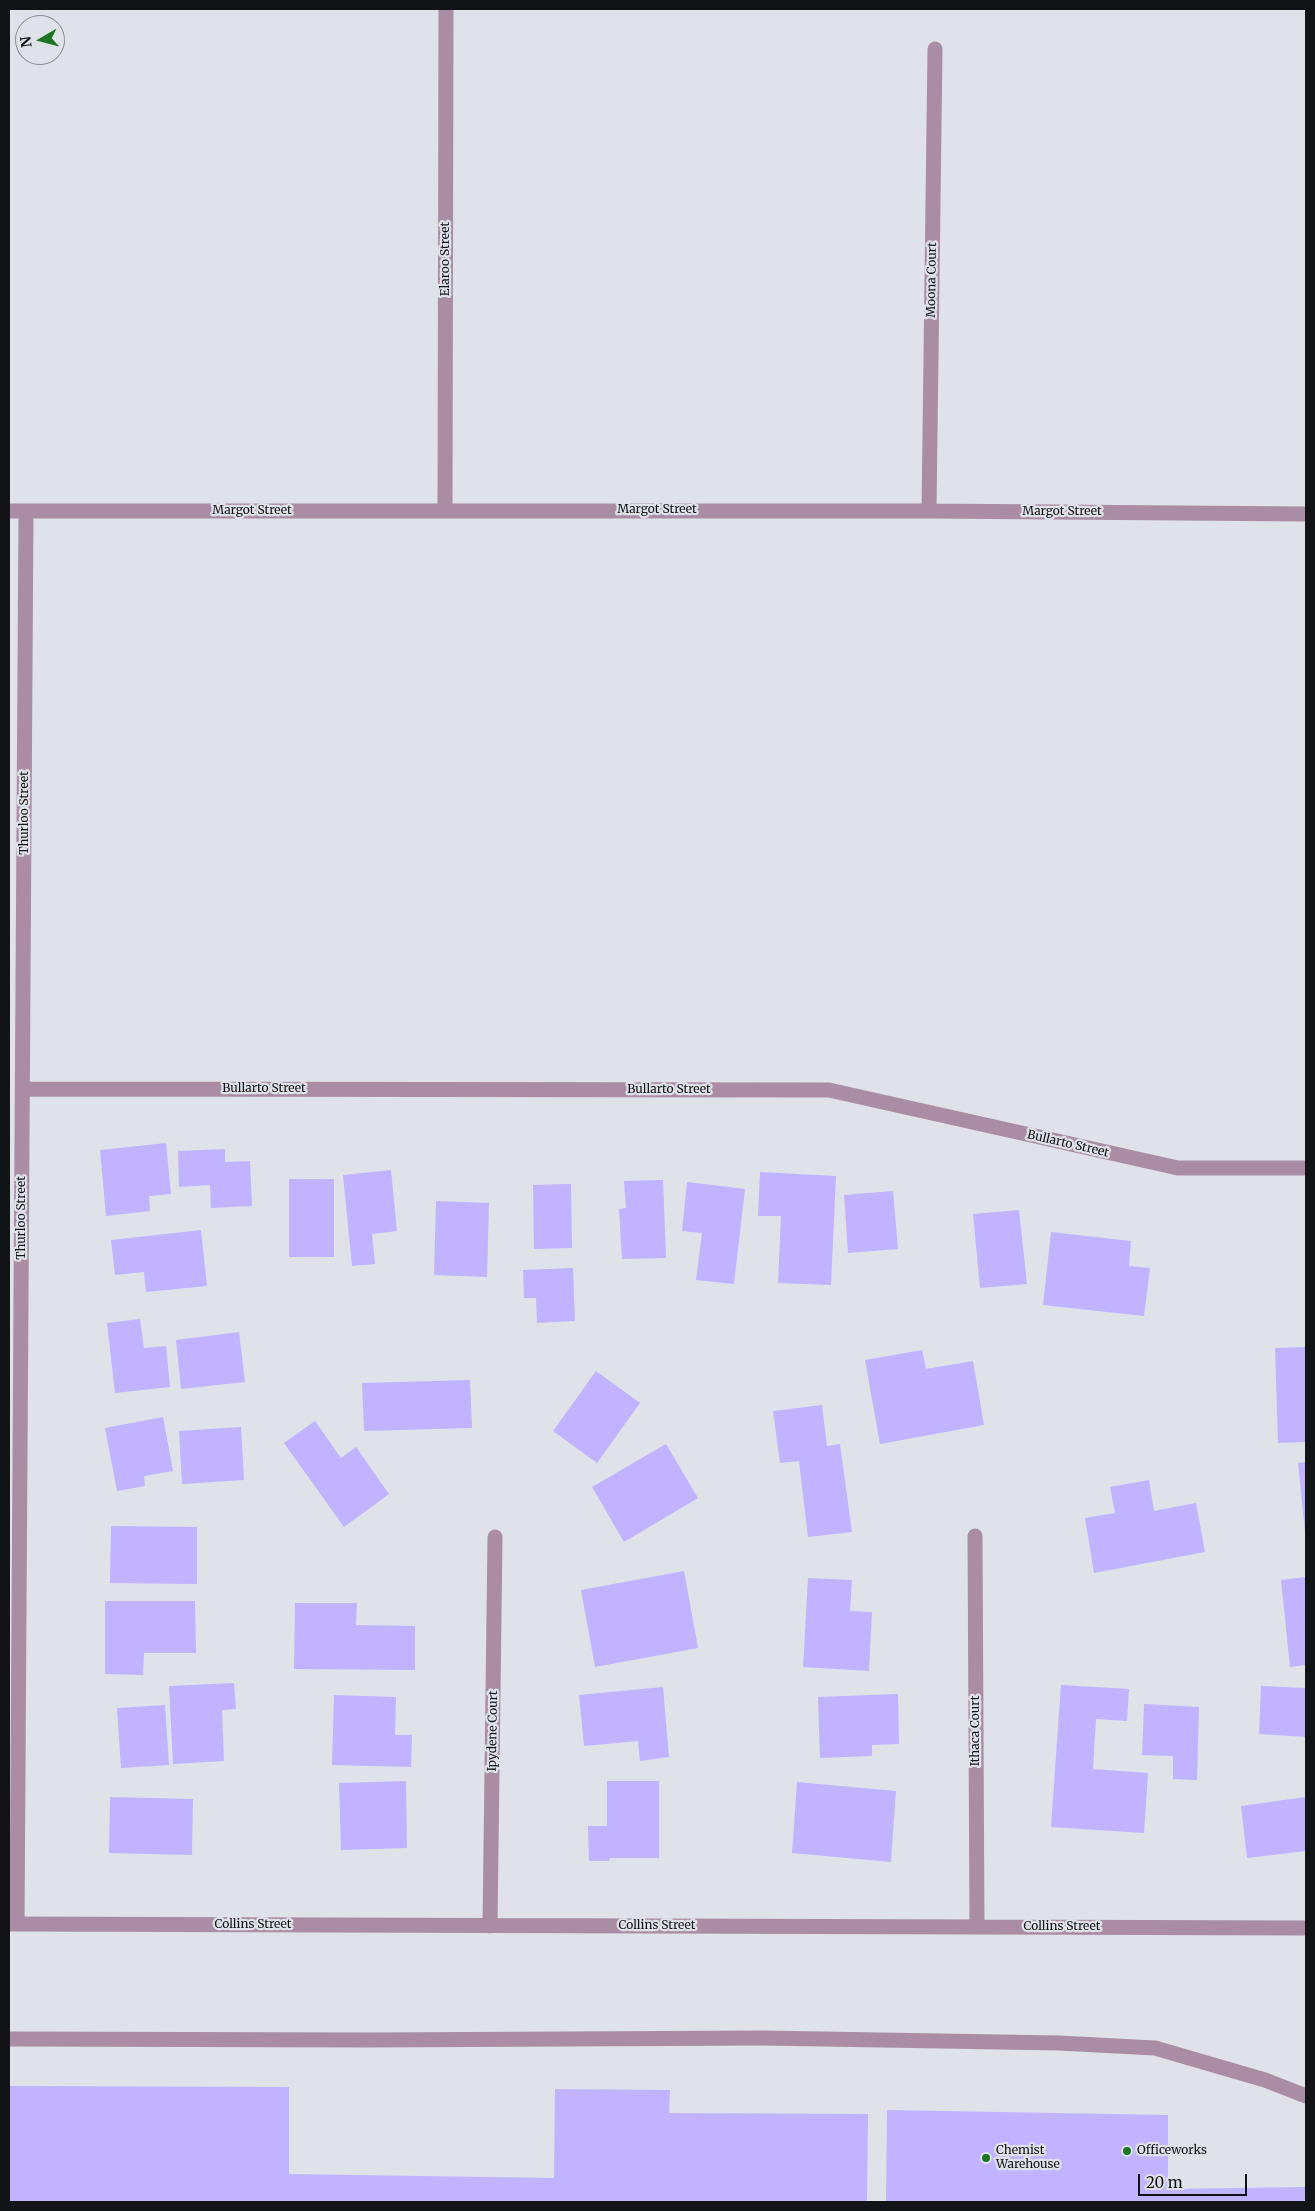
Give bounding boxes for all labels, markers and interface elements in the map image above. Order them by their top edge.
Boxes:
north arrow [15,15,65,65]
text: N [16,35,36,49]
street label: Elaroo Street [439,222,453,296]
street label: Moona Court [924,242,940,318]
street label: Margot Street [617,503,697,517]
street label: Margot Street [212,504,292,518]
street label: Margot Street [1022,505,1102,519]
street label: Thurloo Street [18,771,32,855]
street label: Bullarto Street [222,1082,306,1096]
street label: Bullarto Street [627,1083,711,1097]
street label: Bullarto Street [1026,1128,1110,1160]
street label: Thurloo Street [15,1176,29,1260]
street label: Ipydene Court [485,1690,501,1772]
street label: Ithaca Court [969,1696,983,1766]
street label: Collins Street [215,1918,291,1932]
street label: Collins Street [619,1919,695,1933]
street label: Collins Street [1024,1920,1100,1934]
place label: Chemist Warehouse [996,2144,1060,2172]
place label: Officeworks [1137,2144,1207,2158]
marker: Officeworks [1121,2145,1133,2157]
marker: Chemist Warehouse [980,2152,992,2164]
scale bar [1140,2164,1249,2196]
text: 20 m [1146,2173,1183,2192]

